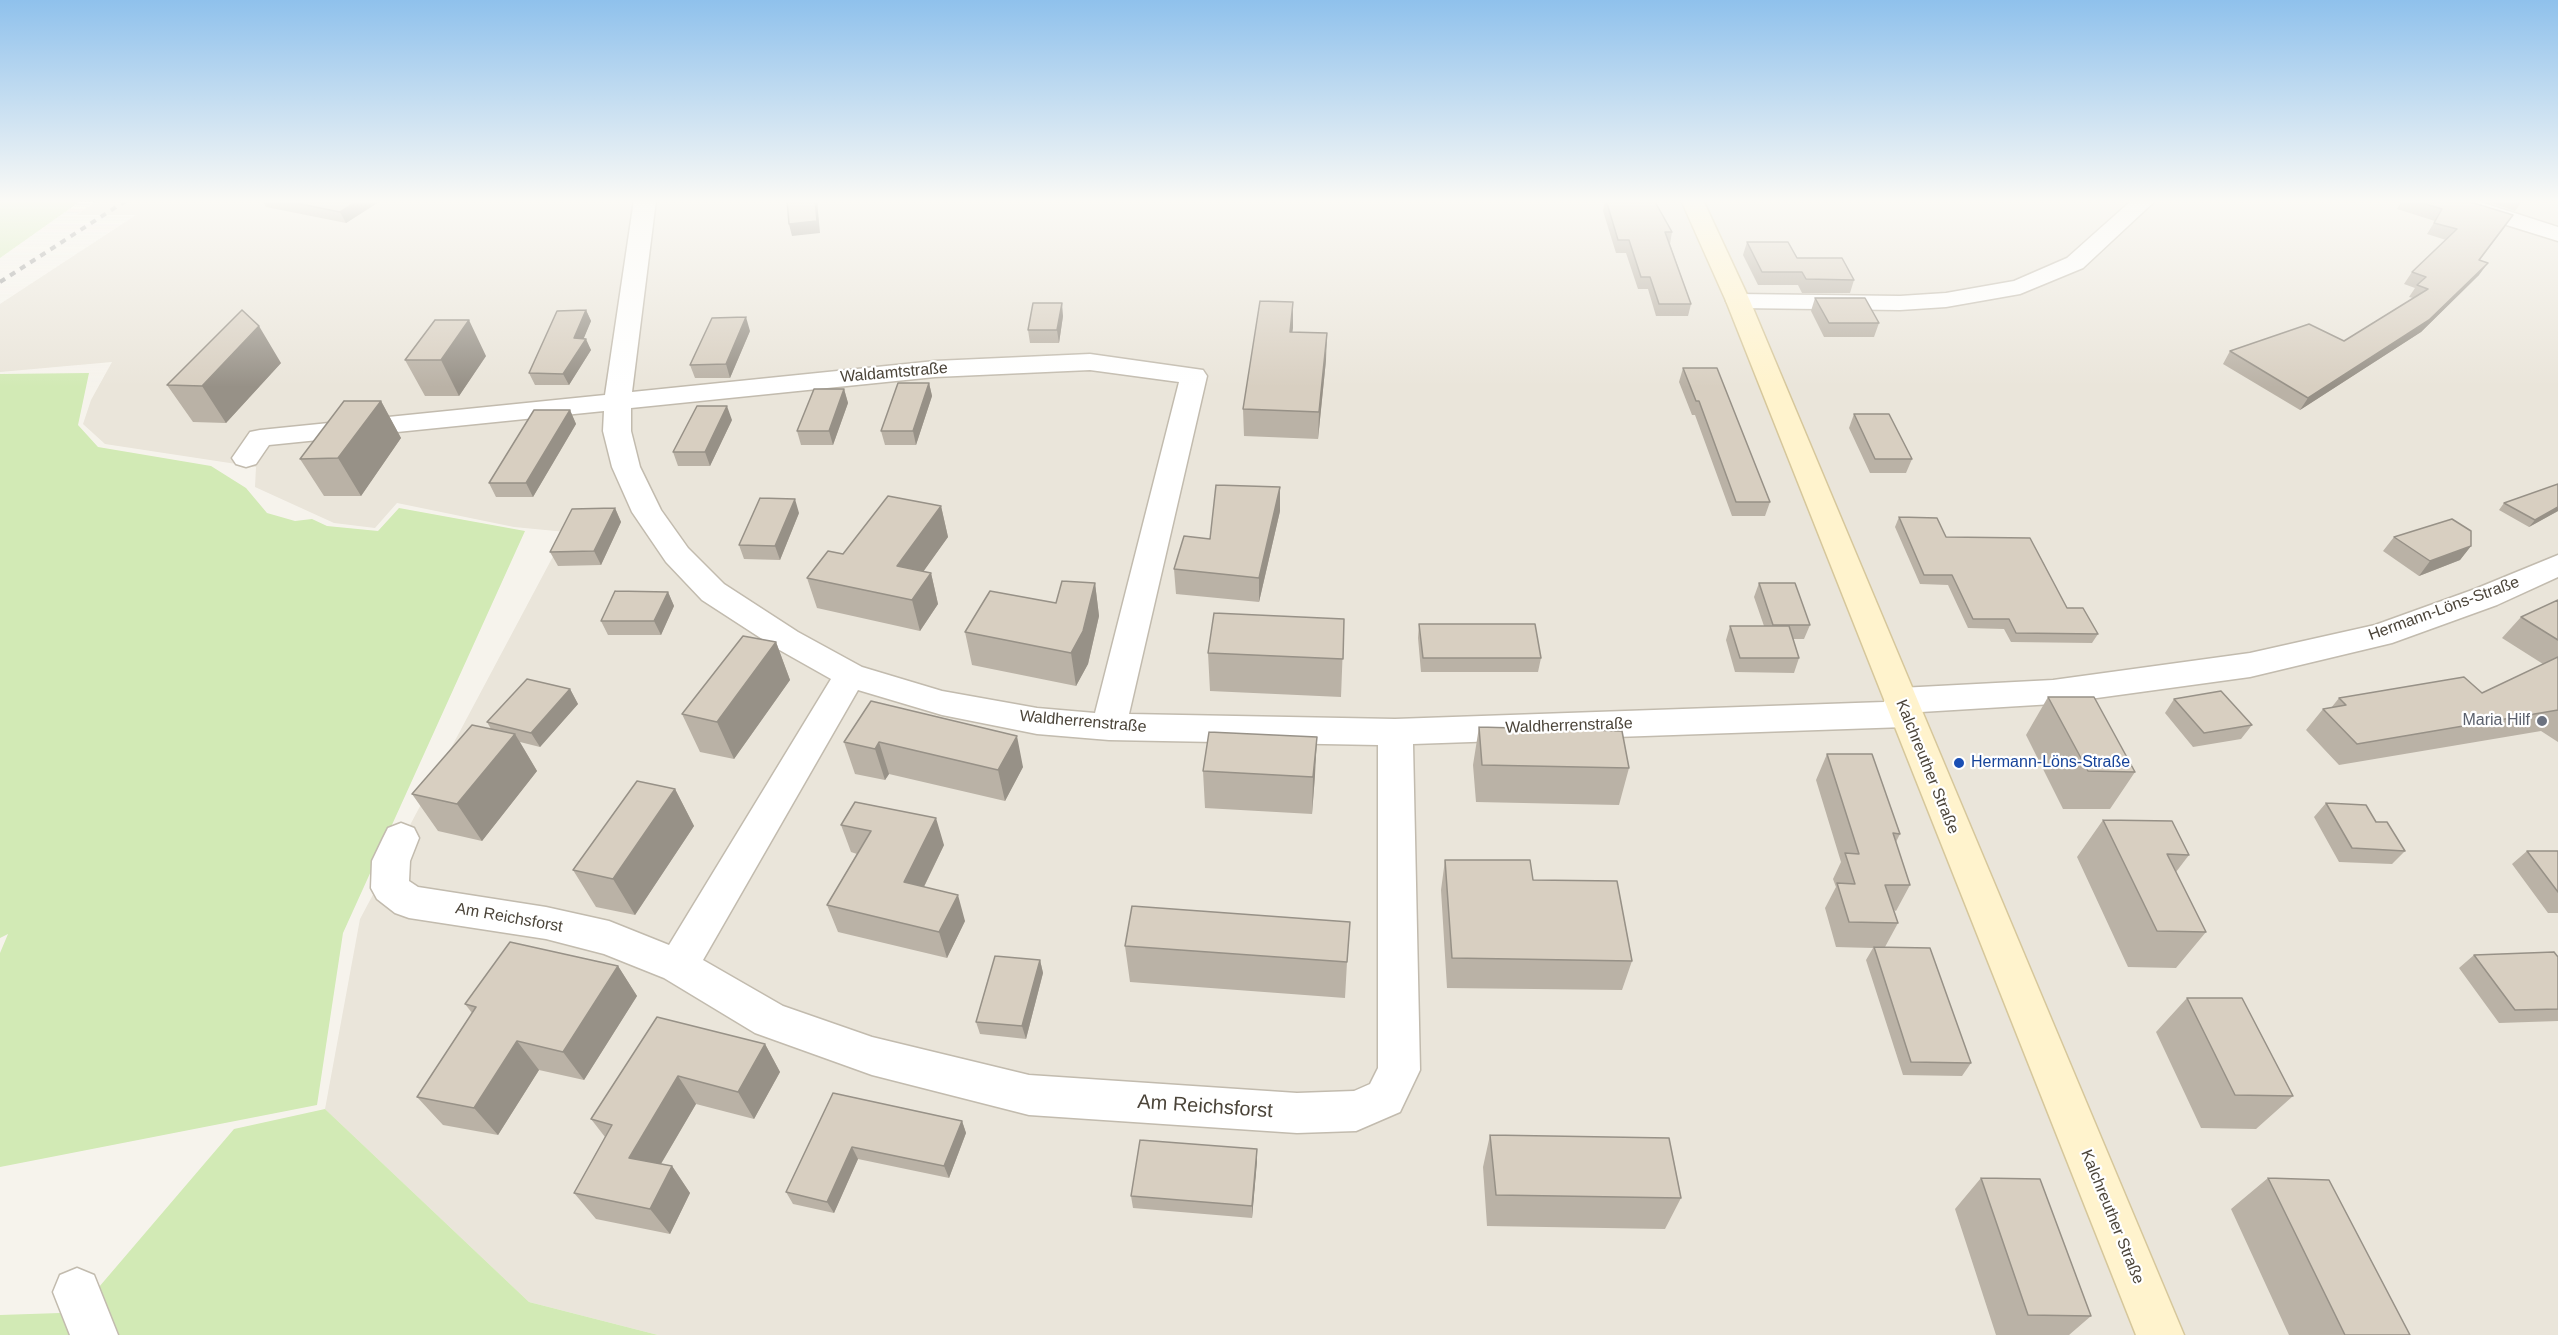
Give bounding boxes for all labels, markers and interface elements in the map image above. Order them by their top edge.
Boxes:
street label: Waldamtstraße [839,359,949,387]
street label: Hermann-Löns-Straße [2366,573,2522,645]
street label: Kalchreuther Straße [1891,697,1963,837]
street label: Waldherrenstraße [1019,707,1147,737]
place label: Maria Hilf [2462,711,2530,731]
street label: Waldherrenstraße [1505,714,1633,738]
marker: Maria Hilf [2535,714,2549,728]
place label: Hermann-Löns-Straße [1971,753,2130,773]
marker: Hermann-Löns-Straße [1952,756,1966,770]
street label: Am Reichsforst [454,899,564,937]
street label: Am Reichsforst [1137,1090,1273,1124]
street label: Kalchreuther Straße [2076,1147,2148,1287]

